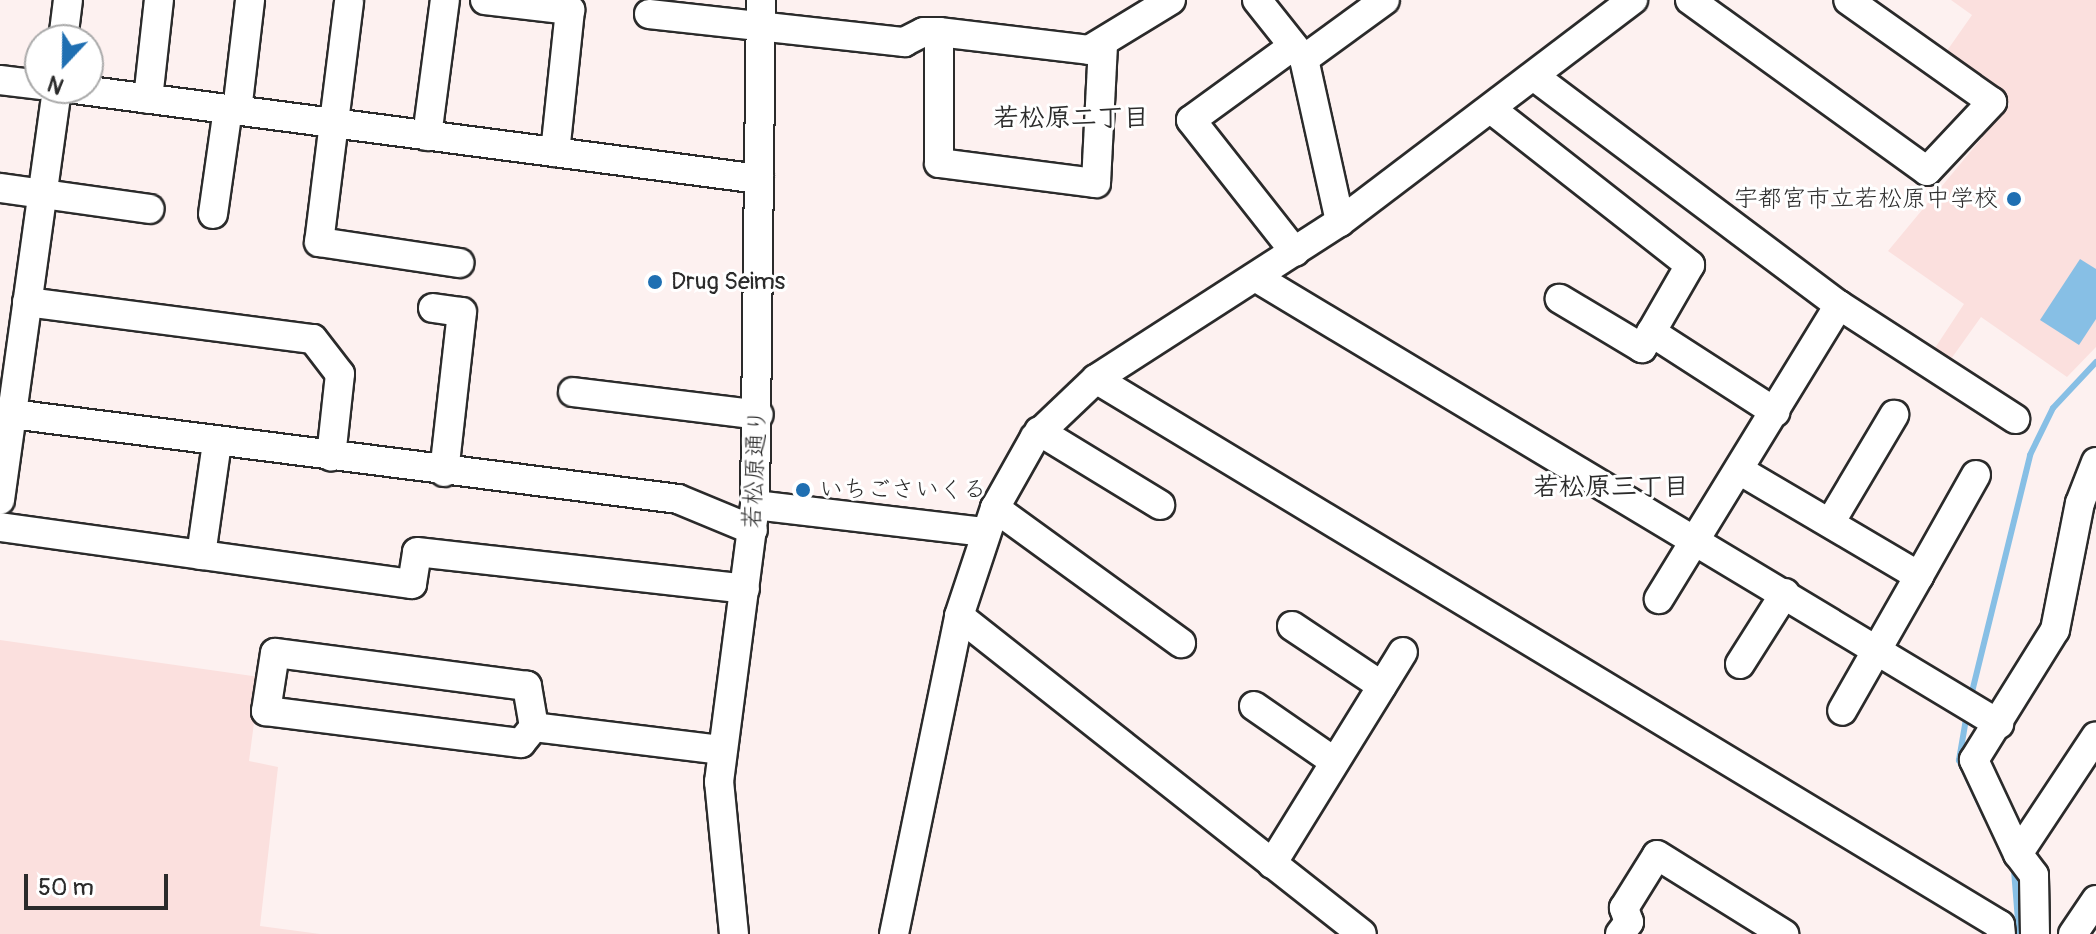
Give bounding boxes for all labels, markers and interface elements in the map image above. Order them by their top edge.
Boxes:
north arrow [24,24,104,104]
text: N [44,69,68,100]
district label: 若松原二丁目 [993,103,1149,135]
place label: 宇都宮市立若松原中学校 [1734,185,1998,213]
marker: 宇都宮市立若松原中学校 [2005,190,2023,208]
place label: Drug Seims [671,268,785,296]
marker: Drug Seims [646,273,664,291]
street label: 若松原通り [737,408,773,530]
district label: 若松原三丁目 [1533,472,1689,504]
place label: いちごさいくる [819,476,987,504]
marker: いちごさいくる [794,481,812,499]
scale bar [28,858,172,908]
text: 50 m [38,873,94,902]

